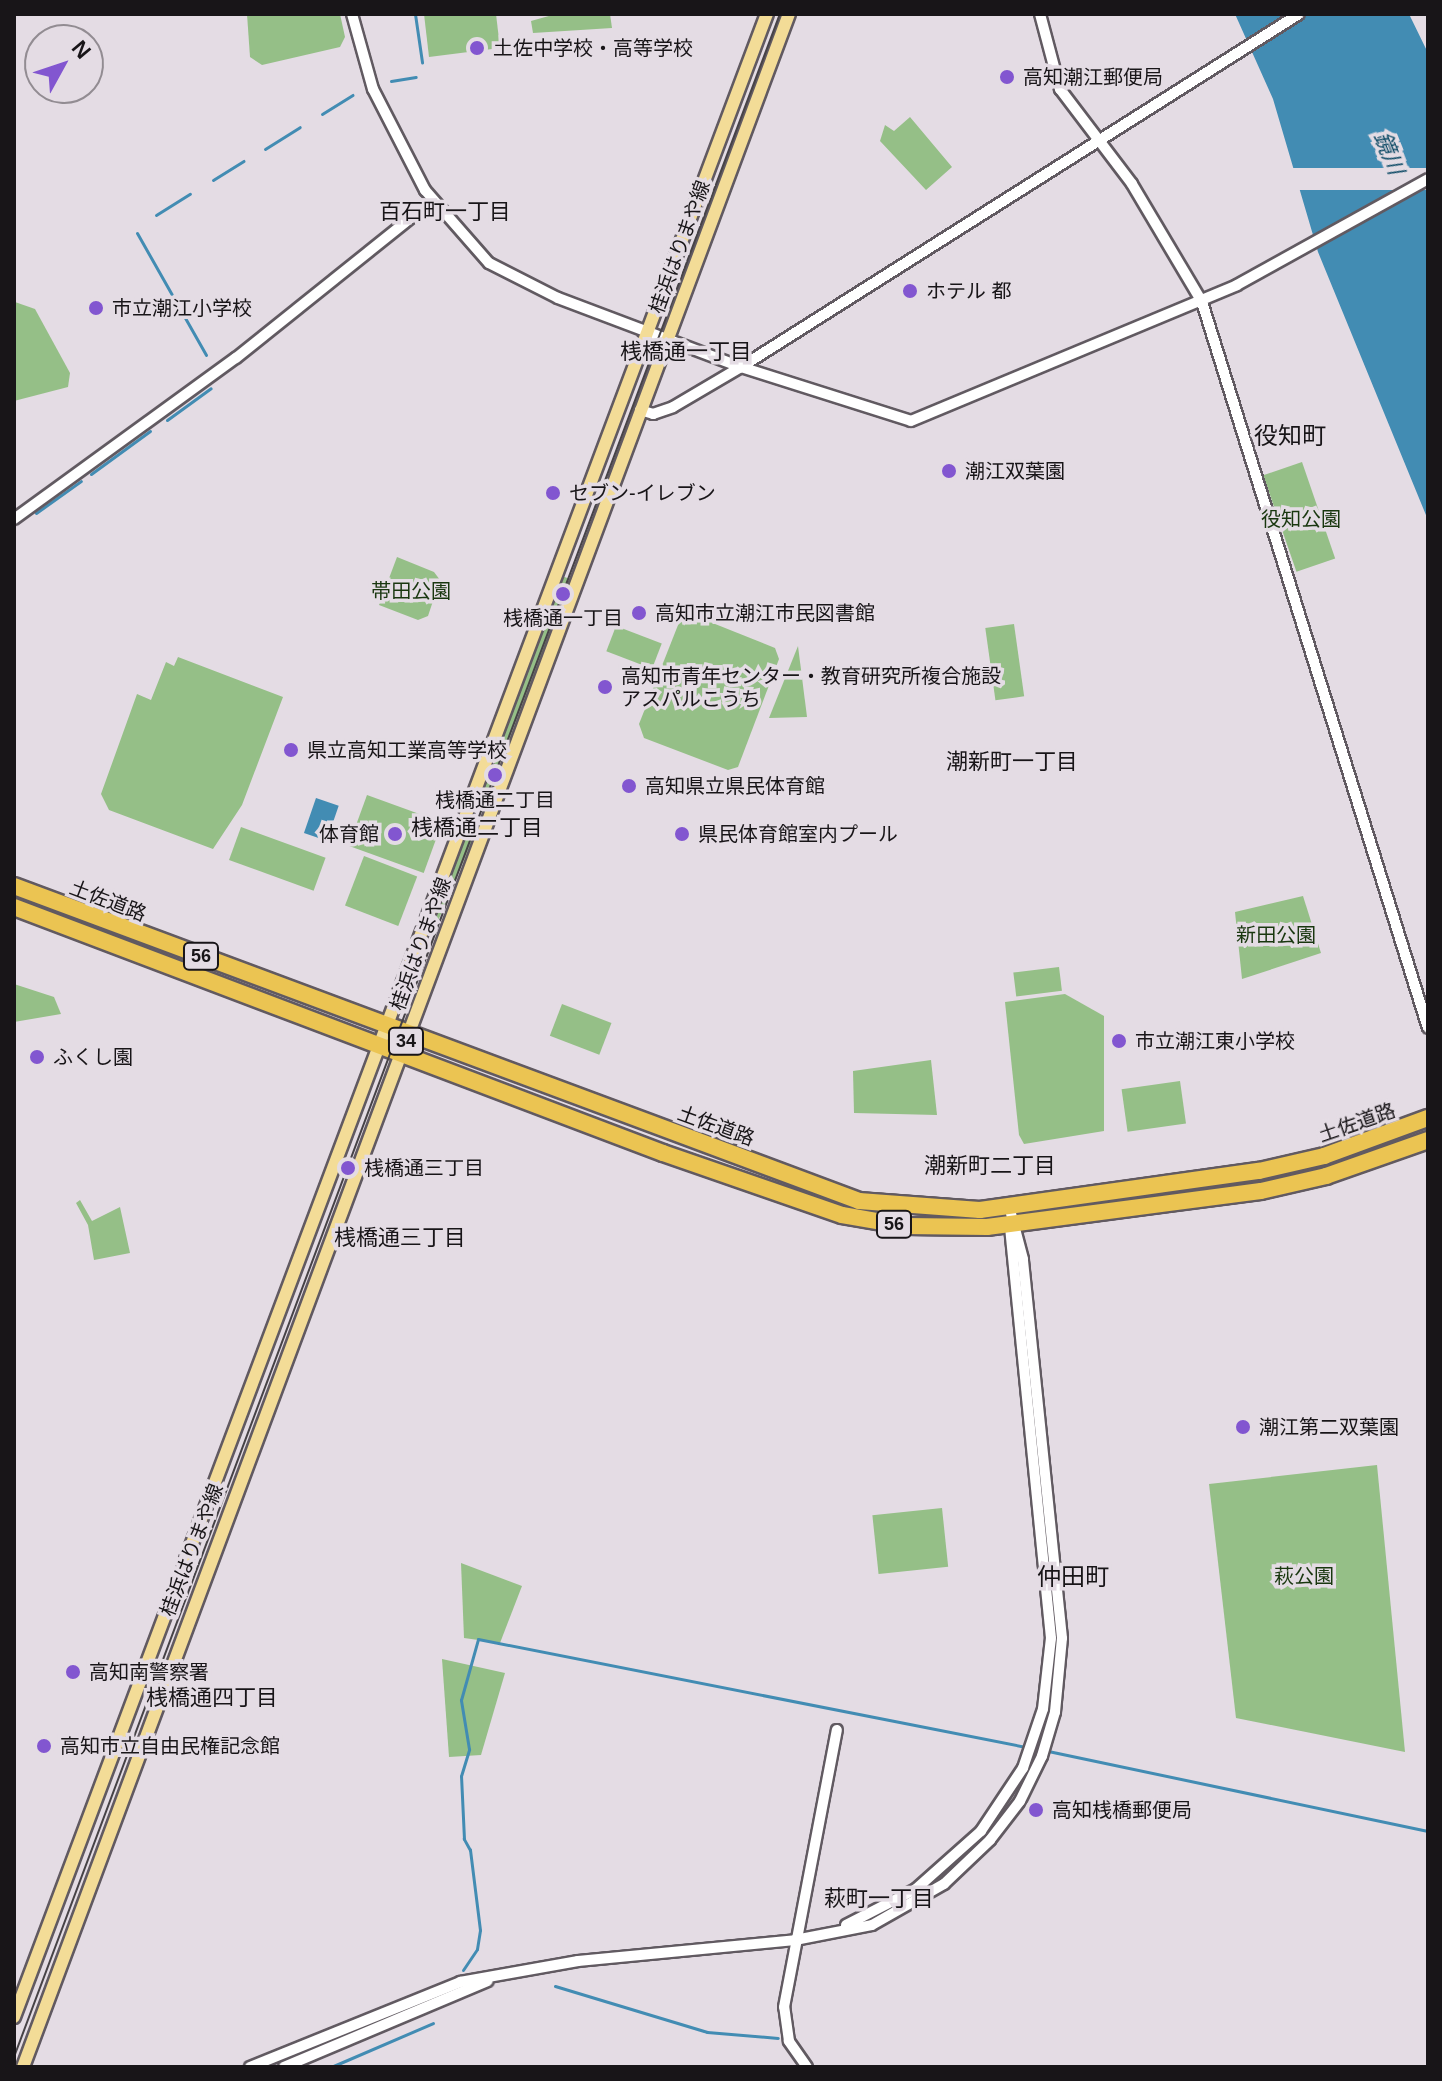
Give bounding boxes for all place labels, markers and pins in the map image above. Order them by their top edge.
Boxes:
place label: 土佐中学校・高等学校 [493,36,693,60]
marker: 土佐中学校・高等学校 [468,39,486,57]
place label: 高知潮江郵便局 [1023,65,1163,89]
marker: 高知潮江郵便局 [998,68,1016,86]
place label: ホテル 都 [926,279,1012,303]
marker: ホテル 都 [901,282,919,300]
place label: 市立潮江小学校 [112,296,252,320]
marker: 市立潮江小学校 [87,299,105,317]
place label: 潮江双葉園 [965,459,1065,483]
marker: 潮江双葉園 [940,462,958,480]
place label: セブン-イレブン [569,481,716,505]
marker: セブン-イレブン [544,484,562,502]
marker: 桟橋通一丁目 [554,585,572,603]
place label: 高知市立潮江市民図書館 [655,601,875,625]
marker: 高知市立潮江市民図書館 [630,604,648,622]
place label: 桟橋通一丁目 [503,606,623,630]
place label: 高知市青年センター・教育研究所複合施設 アスパルこうち [621,664,1001,711]
marker: 高知市青年センター・教育研究所複合施設 アスパルこうち [596,678,614,696]
place label: 県立高知工業高等学校 [307,738,507,762]
marker: 県立高知工業高等学校 [282,741,300,759]
marker: 桟橋通二丁目 [486,766,504,784]
place label: 高知県立県民体育館 [645,774,825,798]
marker: 高知県立県民体育館 [620,777,638,795]
place label: 桟橋通二丁目 [435,788,555,812]
place label: 体育館 [319,822,379,846]
place label: 県民体育館室内プール [698,822,898,846]
marker: 体育館 [386,825,404,843]
marker: 県民体育館室内プール [673,825,691,843]
place label: 市立潮江東小学校 [1135,1029,1295,1053]
marker: 市立潮江東小学校 [1110,1032,1128,1050]
place label: ふくし園 [53,1045,133,1069]
marker: ふくし園 [28,1048,46,1066]
place label: 桟橋通三丁目 [364,1156,484,1180]
marker: 桟橋通三丁目 [339,1159,357,1177]
place label: 潮江第二双葉園 [1259,1415,1399,1439]
marker: 潮江第二双葉園 [1234,1418,1252,1436]
place label: 高知南警察署 [89,1660,209,1684]
marker: 高知南警察署 [64,1663,82,1681]
place label: 高知市立自由民権記念館 [60,1734,280,1758]
marker: 高知市立自由民権記念館 [35,1737,53,1755]
place label: 高知桟橋郵便局 [1052,1798,1192,1822]
marker: 高知桟橋郵便局 [1027,1801,1045,1819]

